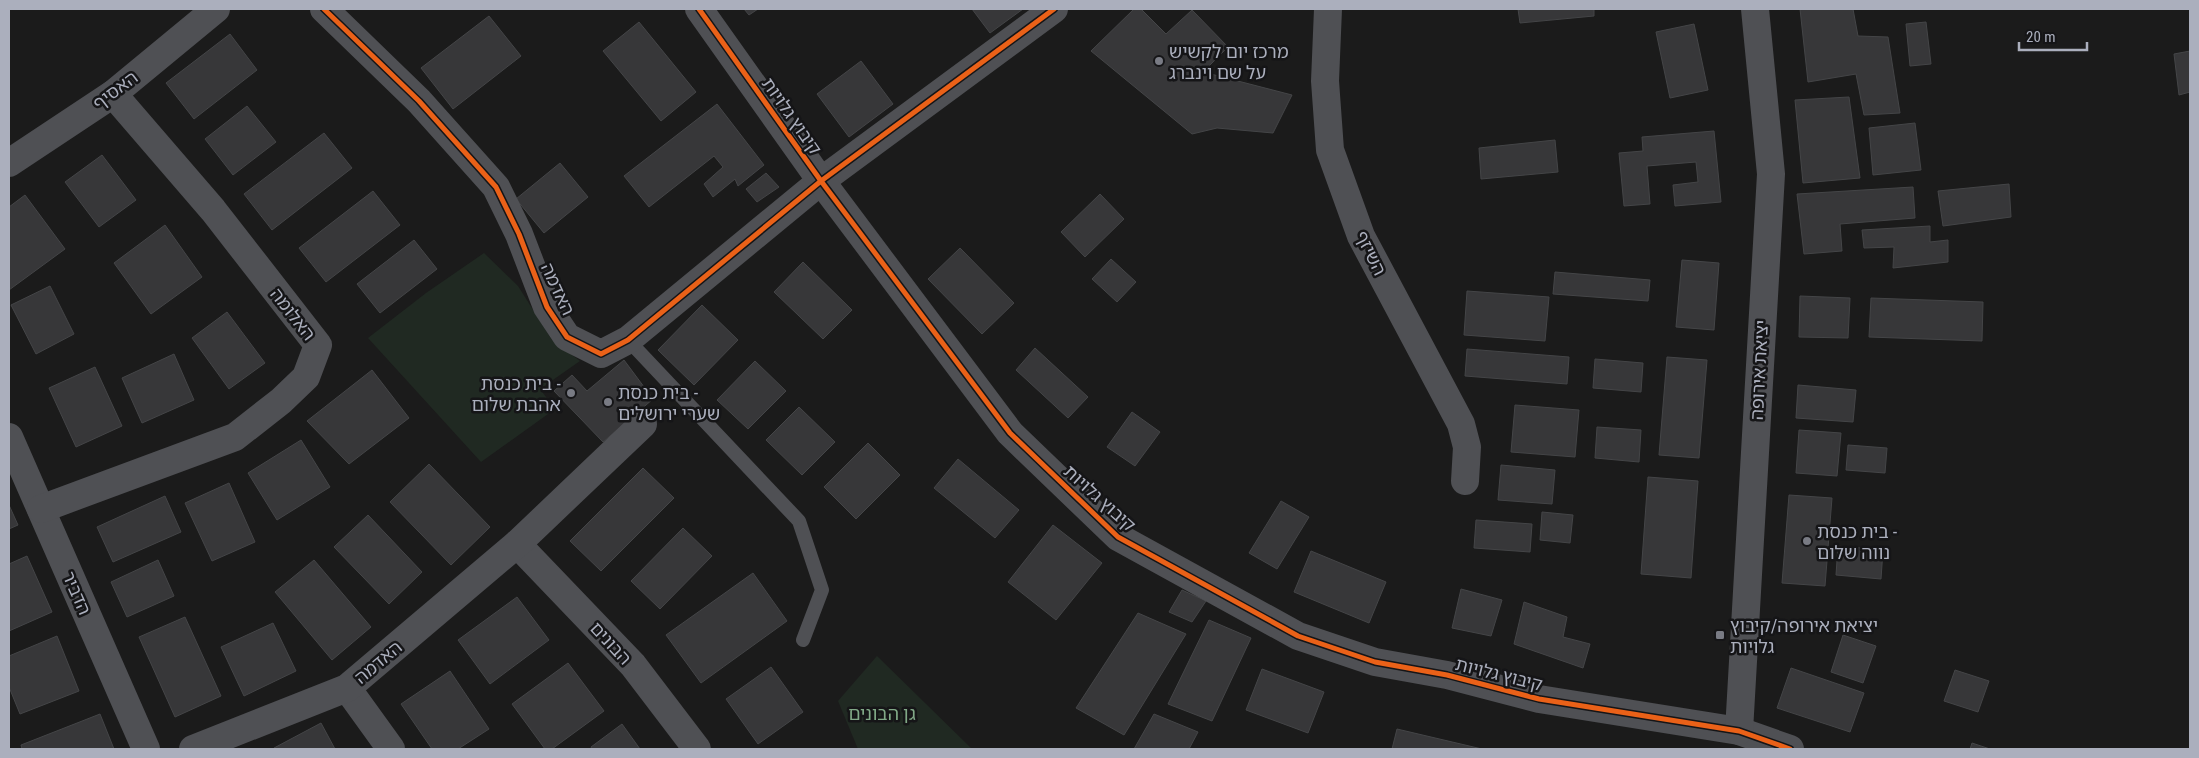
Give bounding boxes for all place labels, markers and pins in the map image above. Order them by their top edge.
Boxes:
place label: מרכז יום לקשיש על שם וינברג [1169,41,1289,83]
marker: מרכז יום לקשיש על שם וינברג [1153,55,1165,67]
place label: בית כנסת - אהבת שלום [471,373,562,415]
place label: בית כנסת - שערי ירושלים [618,382,720,424]
marker: בית כנסת - אהבת שלום [565,387,577,399]
marker: בית כנסת - שערי ירושלים [602,396,614,408]
place label: בית כנסת - נווה שלום [1817,521,1898,563]
marker: בית כנסת - נווה שלום [1801,535,1813,547]
place label: יציאת אירופה/קיבוץ גלויות [1730,615,1878,657]
marker: יציאת אירופה/קיבוץ גלויות [1714,629,1726,641]

